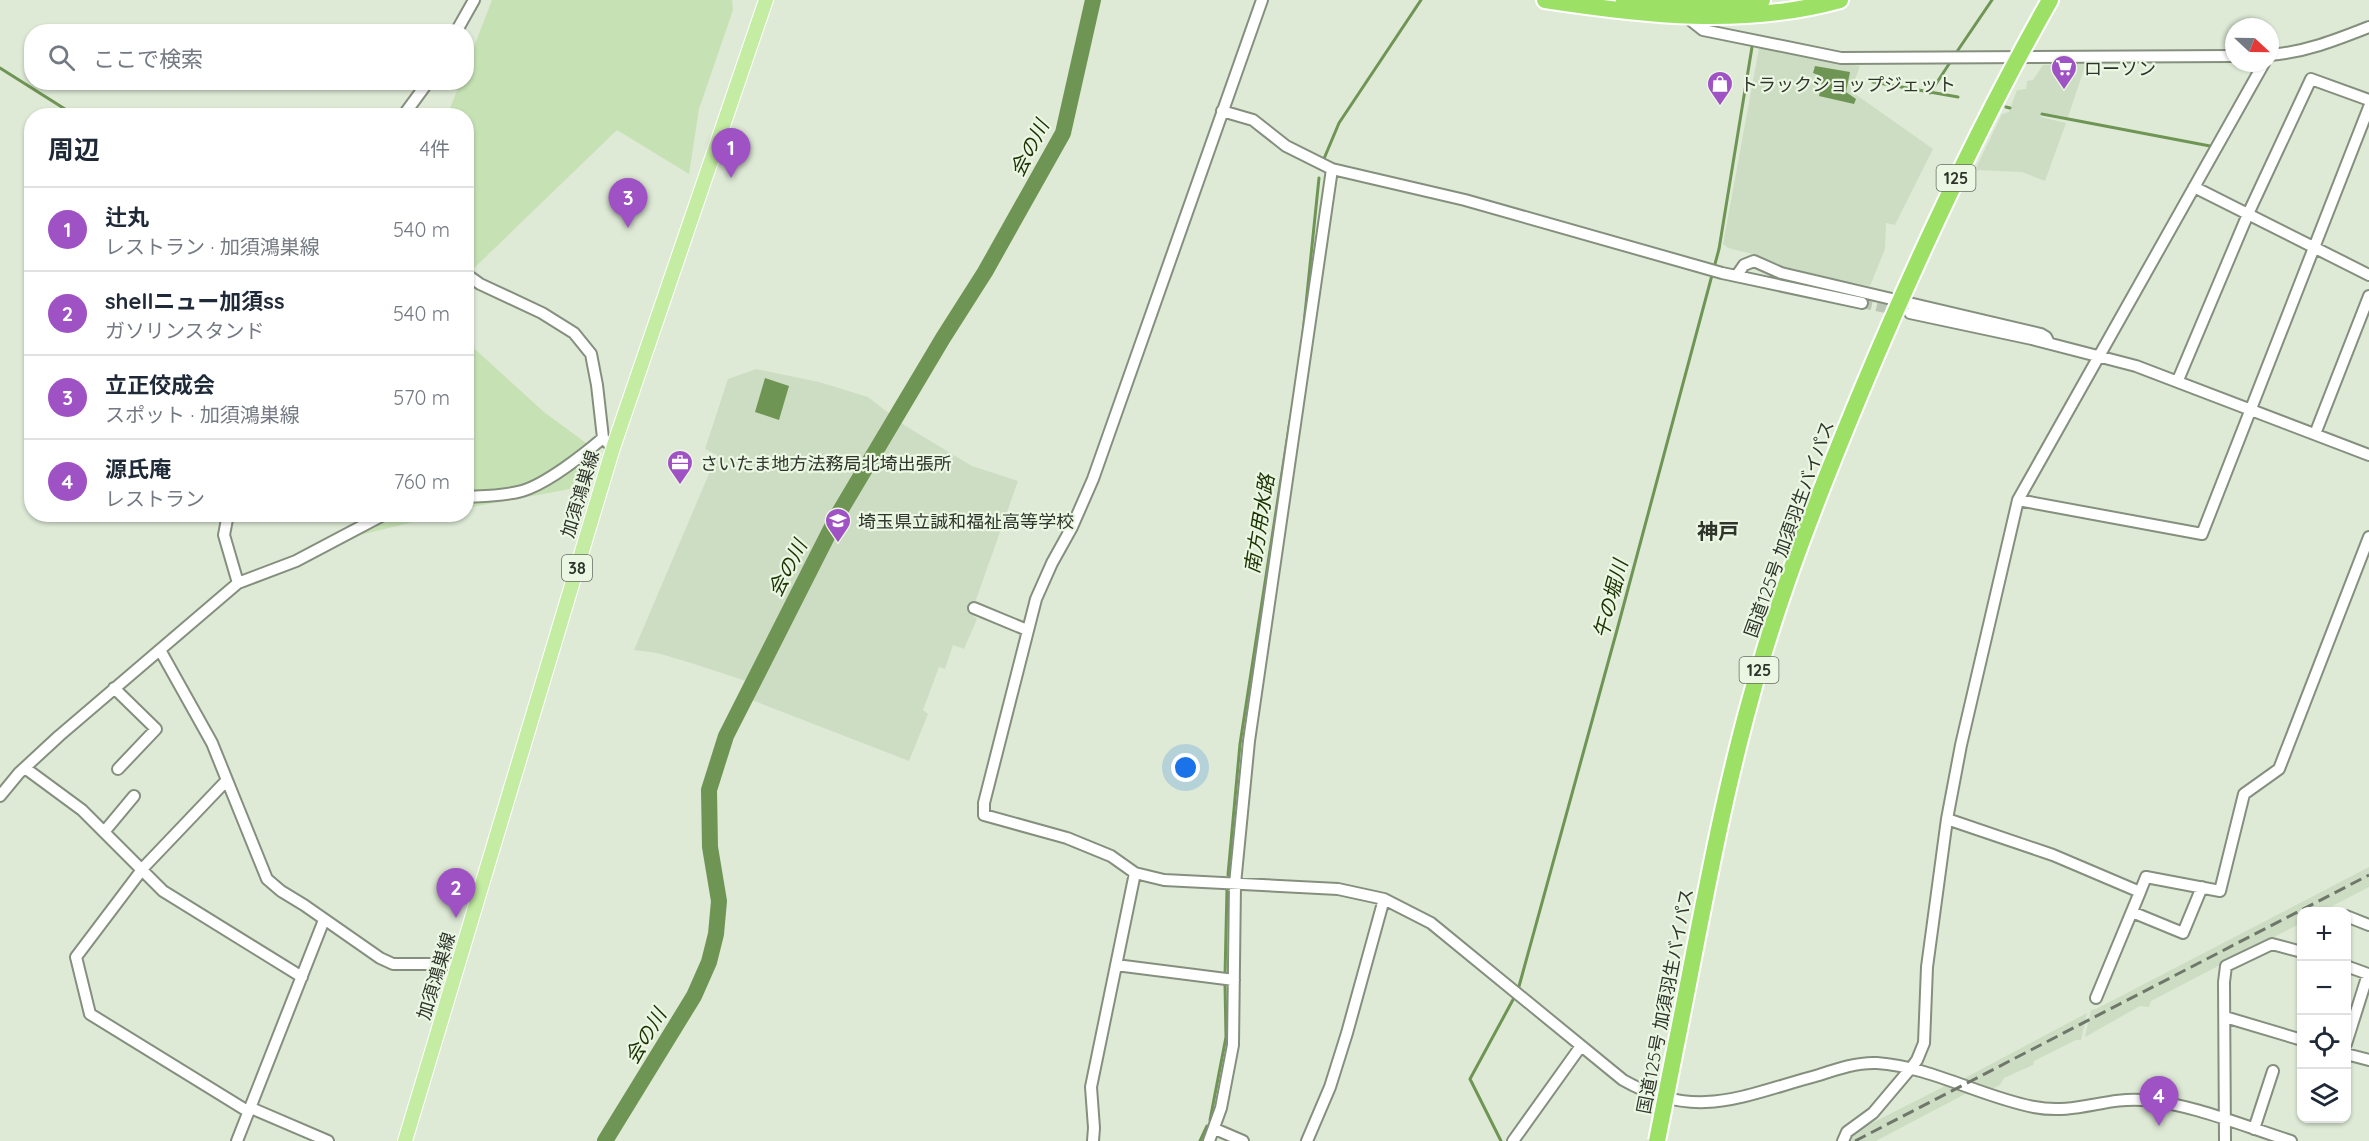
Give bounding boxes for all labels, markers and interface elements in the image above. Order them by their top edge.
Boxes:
north arrow [2225,18,2279,72]
search box [24,24,474,90]
icon: search [45,41,78,74]
text: ここで検索 [93,45,203,73]
supermarket icon: ローソン [2049,53,2079,91]
place label: ローソン [2084,57,2156,80]
shop icon: トラックショップジェット [1705,69,1735,107]
place label: トラックショップジェット [1740,73,1956,96]
water label: 会の川 [1004,114,1055,180]
pin: 1 [712,128,750,178]
text: 周辺 [48,133,100,166]
text: 4件 [419,136,450,161]
road number: 125 [1936,165,1976,191]
pin: 3 [608,178,648,228]
text: 辻丸 [105,203,149,231]
text: 1 [64,217,71,242]
text: 540 m [393,217,450,242]
text: レストラン · 加須鴻巣線 [105,234,320,259]
text: shellニュー加須ss [105,287,285,315]
text: 2 [62,301,73,326]
text: 540 m [393,301,450,326]
text: ガソリンスタンド [105,318,265,343]
text: 立正佼成会 [105,371,215,399]
text: 3 [62,385,73,410]
text: 570 m [393,385,450,410]
text: スポット · 加須鴻巣線 [105,402,300,427]
street label: 国道125号 加須羽生バイパス [1739,417,1839,641]
street label: 加須鴻巣線 [556,448,604,540]
office icon: さいたま地方法務局北埼出張所 [665,448,695,486]
place label: さいたま地方法務局北埼出張所 [700,452,951,475]
text: 源氏庵 [105,455,171,483]
text: 4 [62,469,73,494]
text: 760 m [394,469,450,494]
water label: 南方用水路 [1239,471,1279,575]
text: レストラン [105,486,205,511]
school or university icon: 埼玉県立誠和福祉高等学校 [823,506,853,544]
place label: 埼玉県立誠和福祉高等学校 [858,510,1074,533]
district label: 神戸 [1697,518,1739,544]
water label: 会の川 [762,534,813,600]
road number: 38 [562,555,592,581]
water label: 午の堀川 [1588,555,1633,641]
road number: 125 [1740,657,1778,683]
your location [1171,753,1200,782]
pin: 2 [436,868,476,918]
street label: 国道125号 加須羽生バイパス [1632,886,1698,1116]
map controls [2297,907,2351,1123]
button: + [2297,907,2351,961]
street label: 加須鴻巣線 [412,930,460,1022]
button: − [2297,961,2351,1015]
water label: 会の川 [619,1002,672,1068]
button: locate [2297,1015,2351,1069]
button: layers [2297,1069,2351,1123]
pin: 4 [2140,1076,2178,1126]

